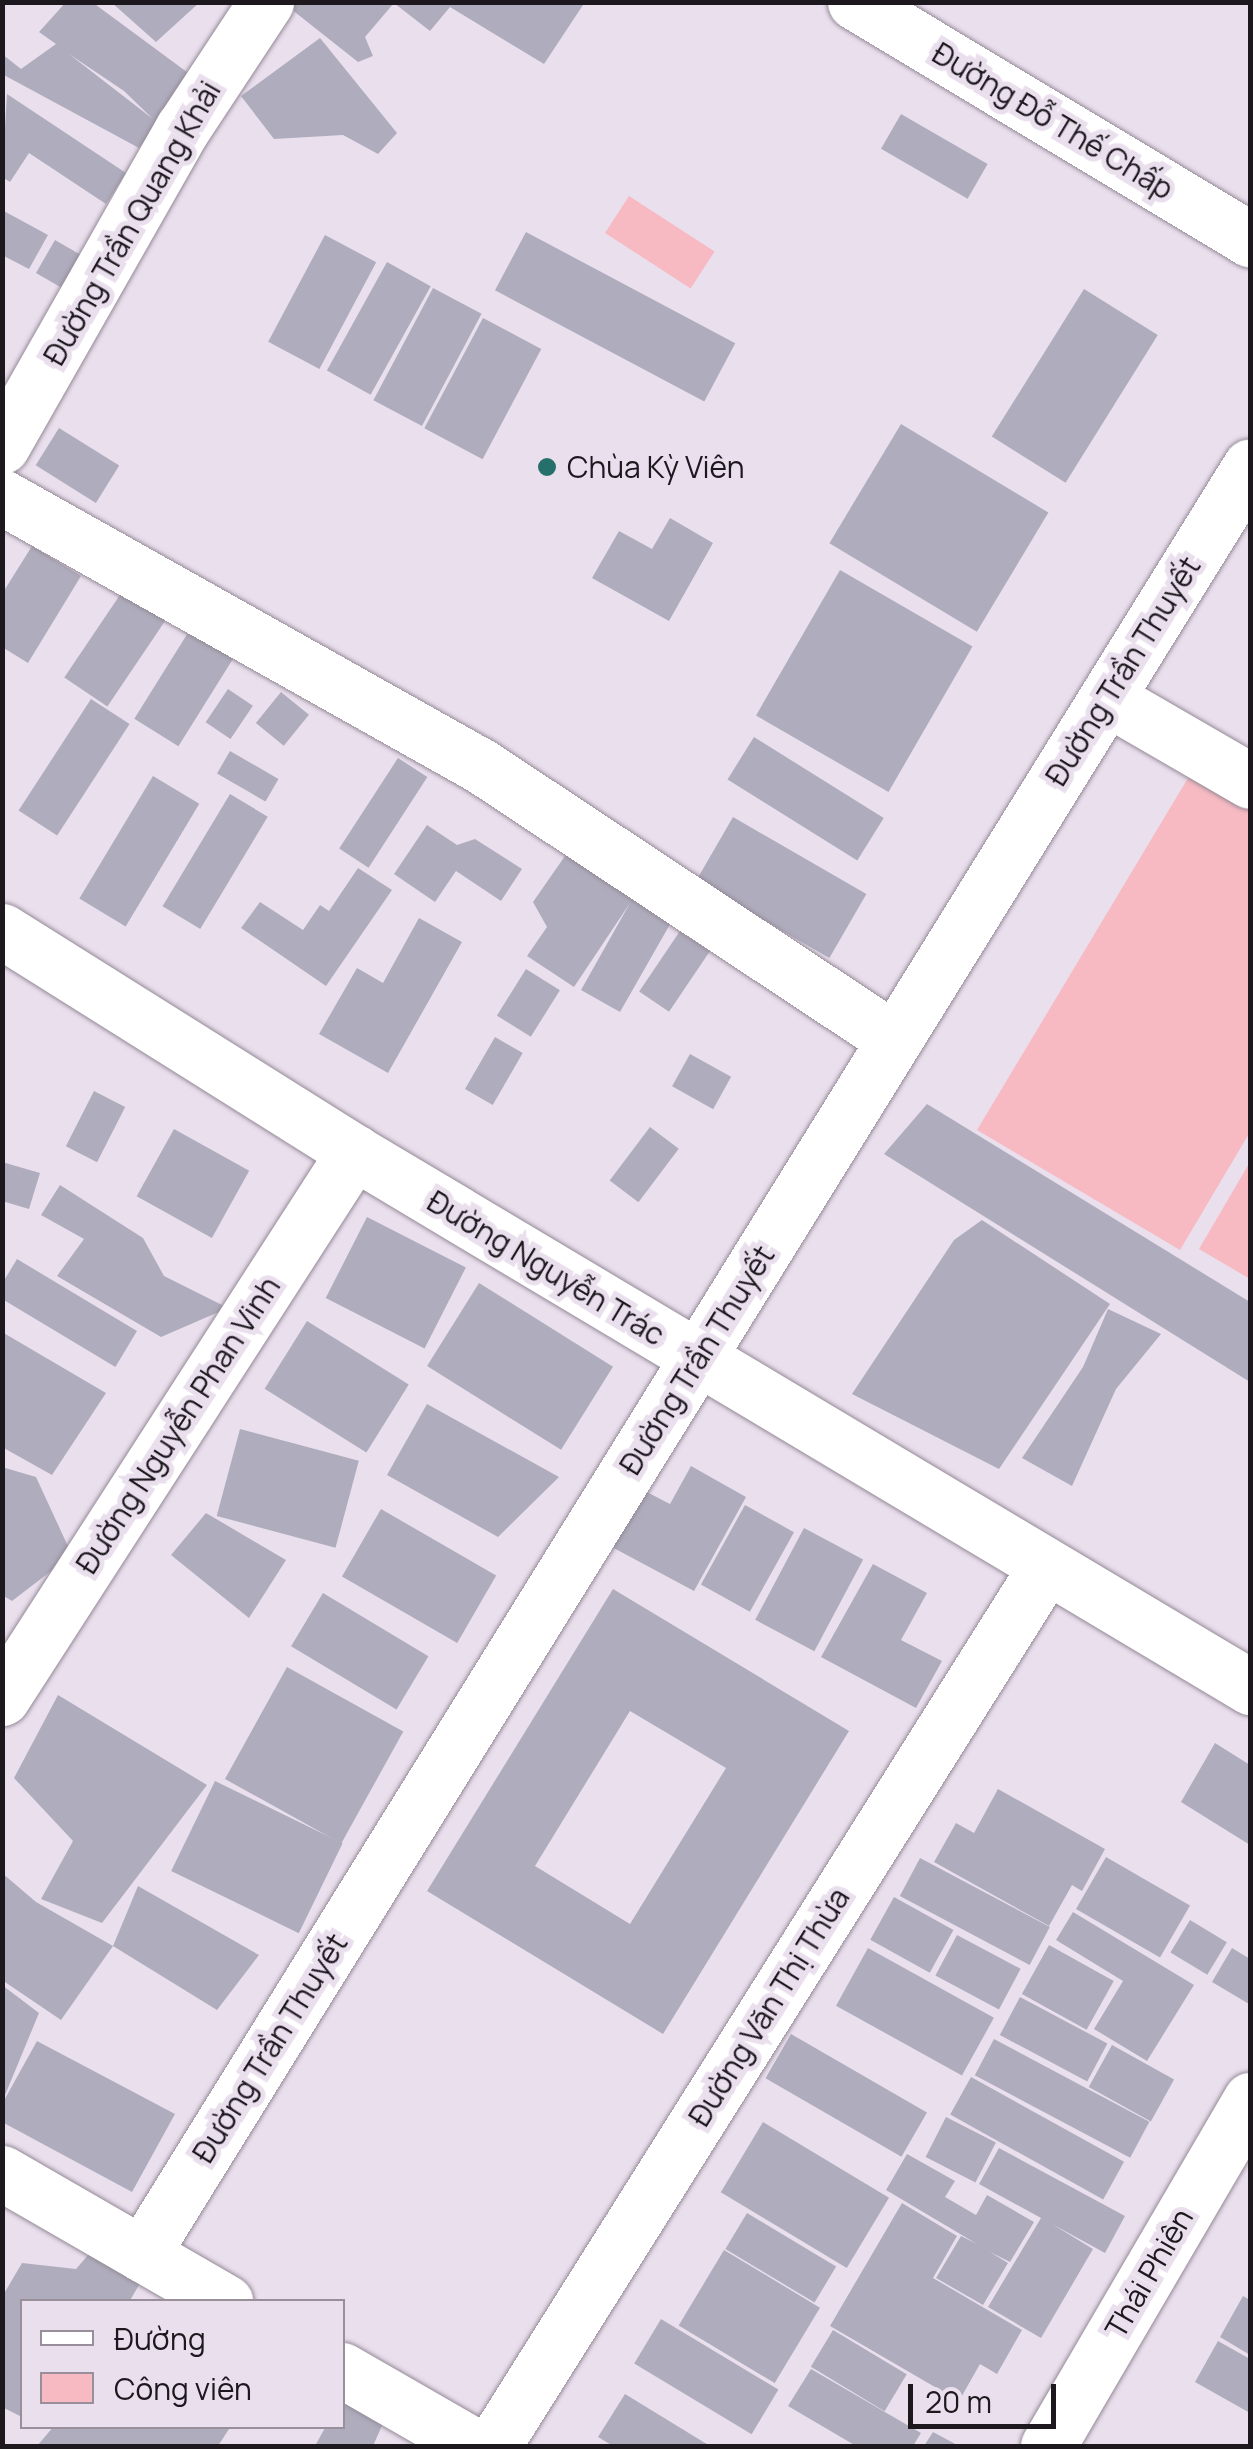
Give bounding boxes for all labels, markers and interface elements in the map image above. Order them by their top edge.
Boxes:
street label: Đường Đỗ Thế Chấp [926,35,1180,207]
street label: Đường Trần Quang Khải [36,75,228,371]
place label: Chùa Kỳ Viên [567,449,744,485]
marker: Chùa Kỳ Viên [536,456,558,478]
street label: Đường Trần Thuyết [1038,550,1208,792]
street label: Đường Nguyễn Trác [421,1183,671,1353]
street label: Đường Trần Thuyết [612,1239,782,1481]
street label: Đường Nguyễn Phan Vinh [69,1270,287,1580]
street label: Đường Văn Thị Thừa [681,1881,857,2133]
street label: Đường Trần Thuyết [185,1927,355,2169]
street label: Thái Phiên [1098,2202,1200,2344]
legend [20,2299,345,2429]
text: Đường [114,2318,206,2359]
scale bar [913,2364,1060,2426]
text: Công viên [114,2368,252,2409]
text: 20 m [925,2381,992,2422]

